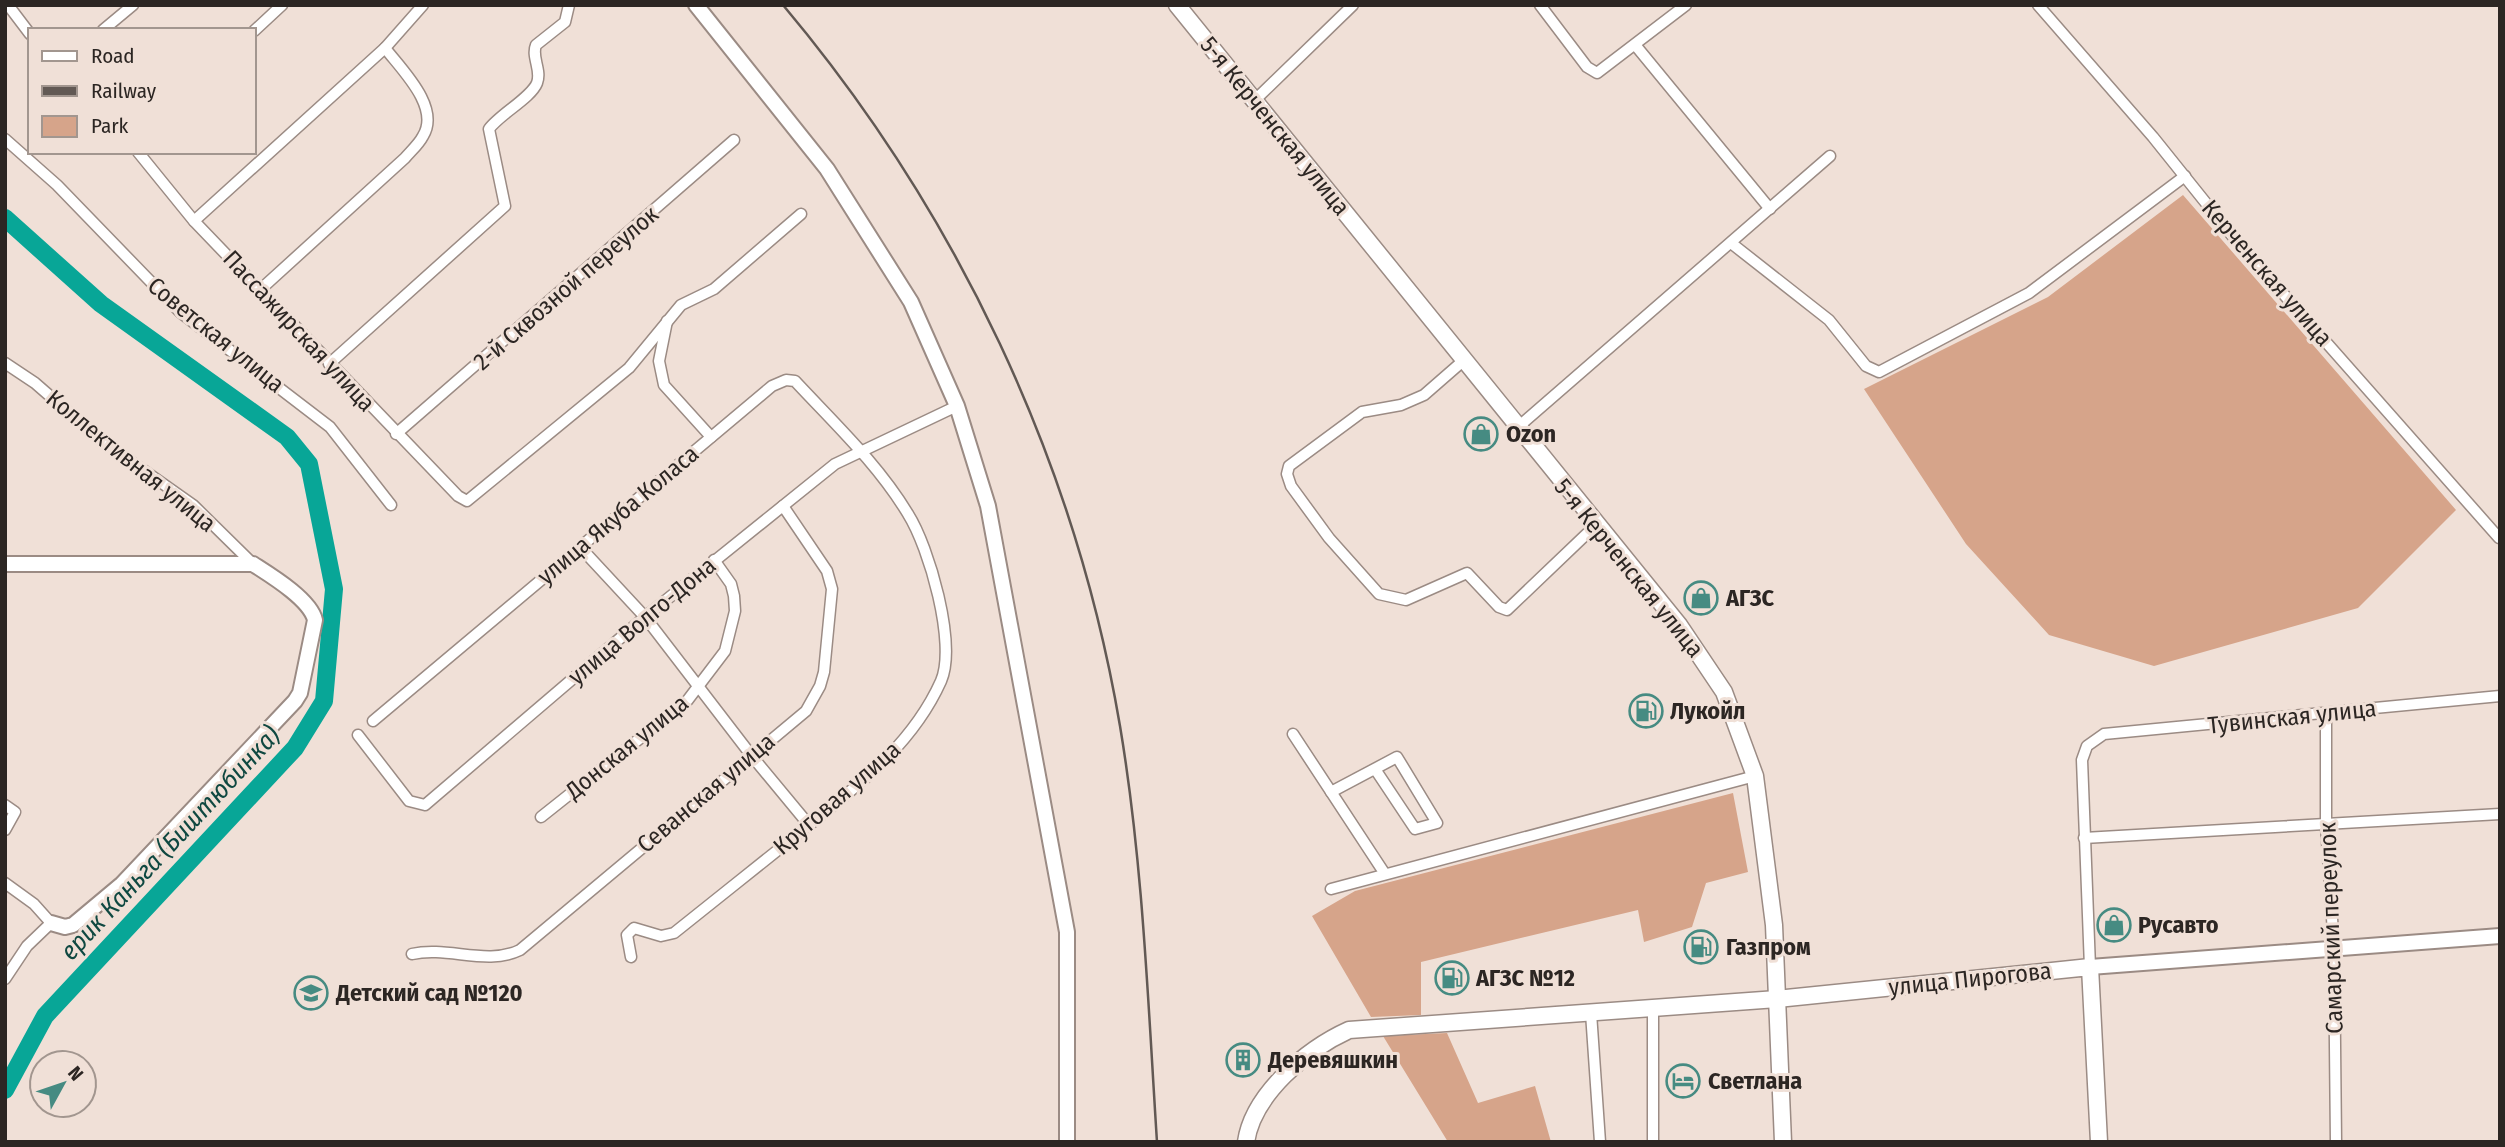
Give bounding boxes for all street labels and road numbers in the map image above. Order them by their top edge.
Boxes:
street label: 5-я Керченская улица [1194,31,1356,221]
street label: Керченская улица [2196,194,2338,352]
street label: 2-й Сквозной переулок [468,200,665,376]
street label: Пассажирская улица [217,245,381,417]
street label: Советская улица [142,271,290,399]
street label: Коллективная улица [41,384,221,538]
street label: улица Якуба Коласа [532,440,704,590]
street label: 5-я Керченская улица [1548,473,1710,663]
street label: улица Волго-Дона [563,551,721,691]
street label: Донская улица [559,689,694,806]
street label: Тувинская улица [2206,694,2378,740]
street label: Севанская улица [632,727,780,859]
street label: Круговая улица [768,735,906,861]
street label: Самарский переулок [2313,821,2349,1034]
street label: улица Пирогова [1887,957,2053,1001]

